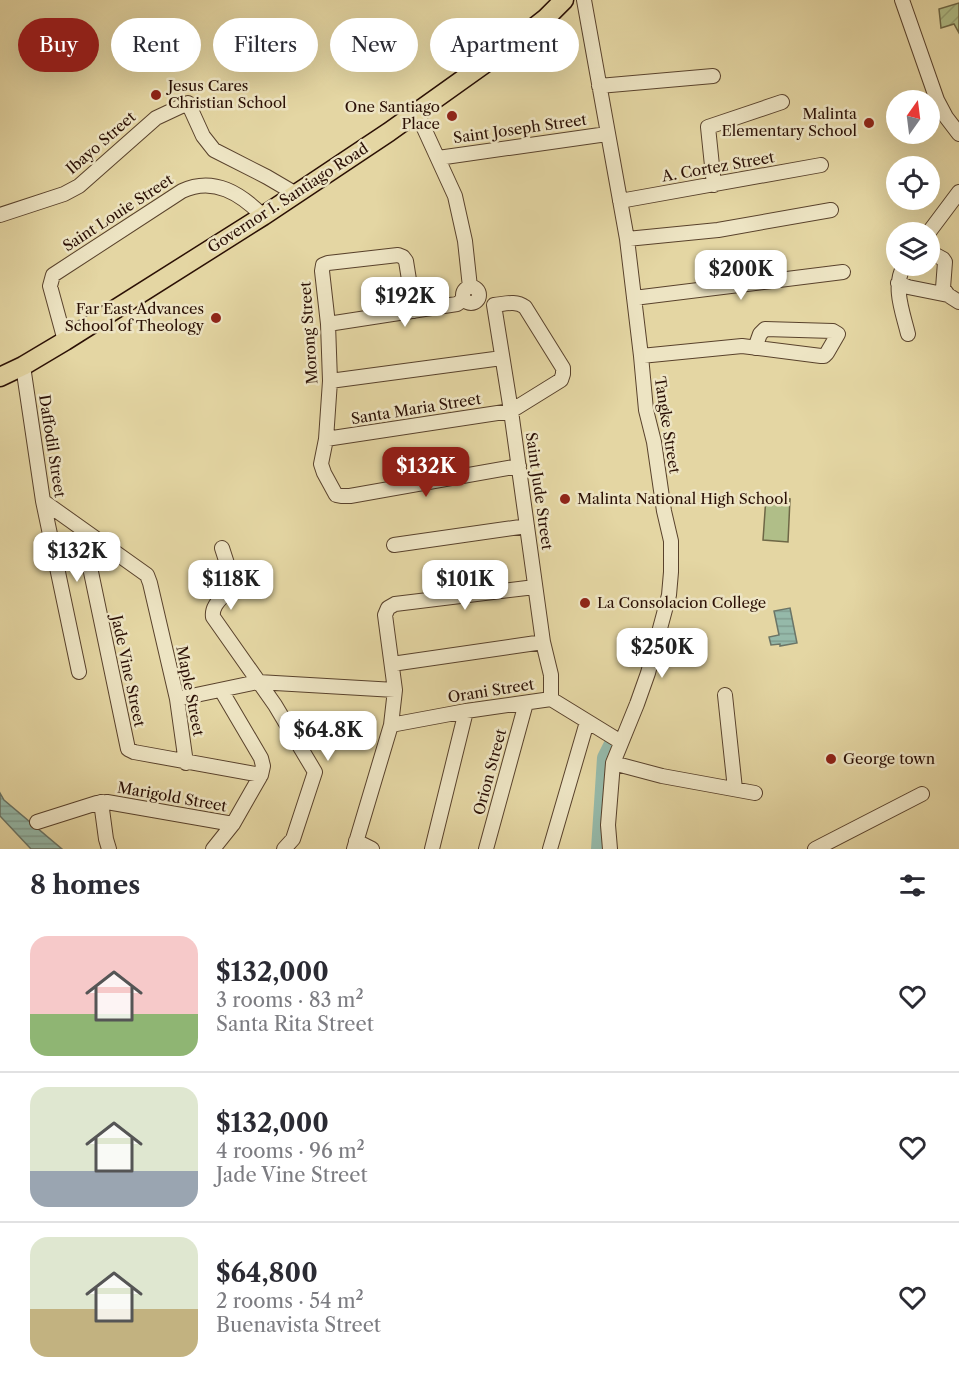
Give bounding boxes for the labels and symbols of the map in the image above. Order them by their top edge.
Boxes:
place label: Jesus Cares Christian School [166,76,287,112]
marker: Jesus Cares Christian School [149,88,163,102]
north arrow [886,90,940,144]
place label: One Santiago Place [345,97,440,133]
place label: Malinta Elementary School [722,104,858,140]
street label: Ibayo Street [62,107,140,178]
marker: One Santiago Place [445,109,459,123]
street label: Saint Joseph Street [452,110,589,147]
marker: Malinta Elementary School [862,116,876,130]
street label: Governor I. Santiago Road [204,139,372,257]
street label: A. Cortez Street [659,147,776,186]
street label: Saint Louie Street [59,169,177,255]
pin: $200K [699,250,783,301]
pin: $192K [363,277,447,328]
street label: Morong Street [295,280,322,385]
place label: Far East Advances School of Theology [65,299,205,335]
marker: Far East Advances School of Theology [209,311,223,325]
street label: Tangke Street [650,375,685,475]
street label: Santa Maria Street [350,389,483,428]
street label: Daffodil Street [35,393,70,499]
street label: Saint Jude Street [522,431,557,552]
pin: $132K [384,447,468,498]
place label: Malinta National High School [577,489,788,508]
marker: Malinta National High School [558,492,572,506]
pin: $132K [35,532,119,583]
pin: $118K [189,560,273,611]
pin: $101K [423,560,507,611]
place label: La Consolacion College [597,593,766,612]
marker: La Consolacion College [578,596,592,610]
street label: Jade Vine Street [107,611,150,729]
pin: $250K [620,628,704,679]
street label: Maple Street [172,644,209,738]
street label: Orani Street [446,674,536,707]
pin: $64.8K [279,711,377,762]
street label: Orion Street [469,726,510,817]
place label: George town [843,749,936,768]
marker: George town [824,752,838,766]
street label: Marigold Street [116,778,229,816]

